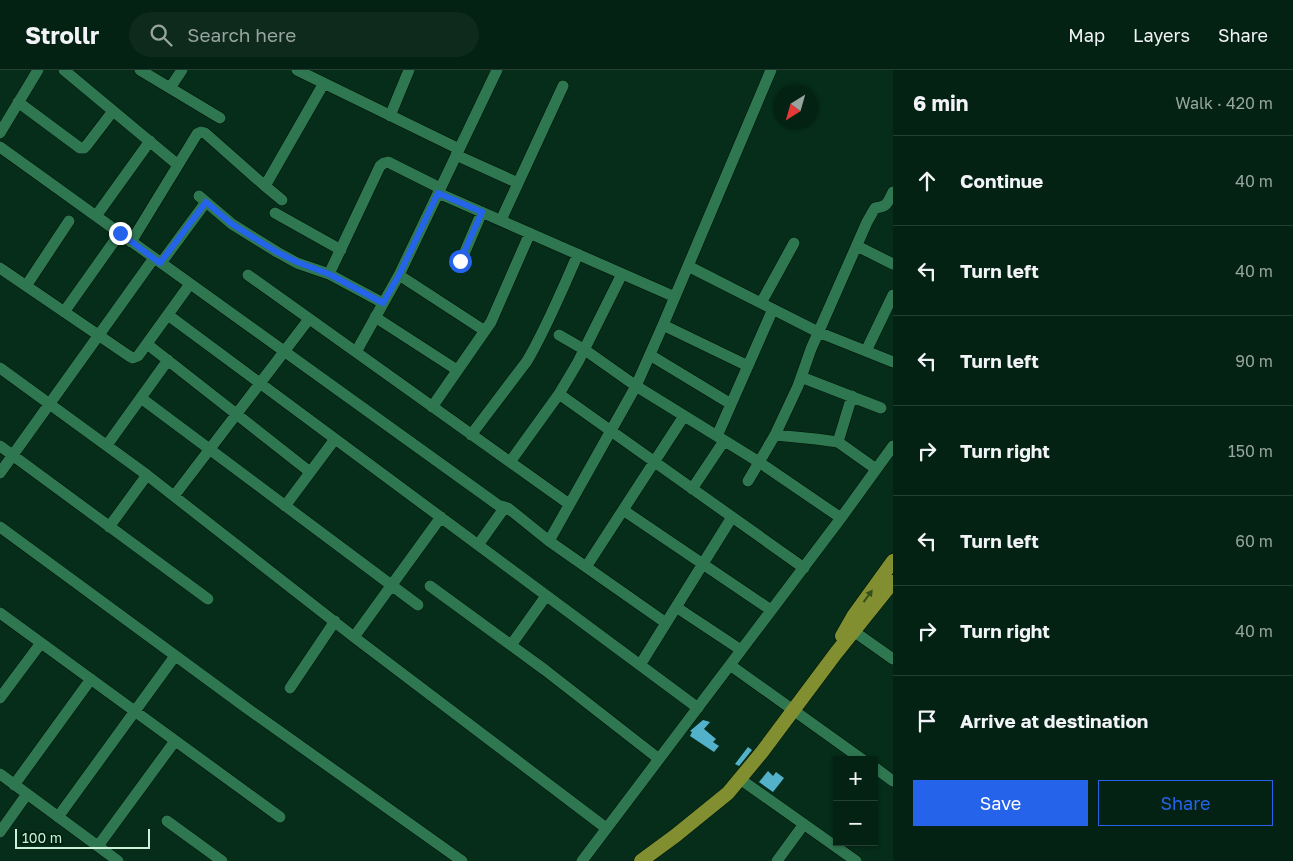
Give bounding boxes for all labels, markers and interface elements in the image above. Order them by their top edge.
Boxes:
search box [129,12,479,57]
text: Strollr [25,20,99,49]
icon: search [147,21,175,49]
text: Search here [187,23,296,46]
text: Map [1068,24,1105,46]
text: Layers [1133,24,1190,46]
text: Share [1218,24,1268,46]
north arrow [773,85,818,130]
text: 6 min [913,90,968,116]
text: Walk · 420 m [1175,93,1273,113]
icon: ahead [913,167,941,195]
text: Continue [960,169,1043,192]
text: 40 m [1235,171,1273,191]
route end [109,222,132,245]
route start [449,250,472,273]
icon: left [913,257,941,285]
text: Turn left [960,259,1039,282]
text: 40 m [1235,261,1273,281]
icon: left [913,347,941,375]
text: Turn left [960,349,1039,372]
text: 90 m [1235,351,1273,371]
icon: right [913,437,941,465]
text: Turn right [960,439,1050,462]
text: 150 m [1228,441,1273,461]
icon: left [913,527,941,555]
text: Turn left [960,529,1039,552]
text: 60 m [1235,531,1273,551]
one-way arrow [863,589,873,603]
icon: right [913,617,941,645]
text: Turn right [960,619,1050,642]
text: 40 m [1235,621,1273,641]
icon: arrive [913,707,941,735]
text: Arrive at destination [960,709,1148,732]
map controls [833,756,878,846]
button: + [833,756,878,801]
button: Save [913,780,1088,826]
button: Share [1098,780,1273,826]
button: − [833,801,878,846]
scale bar [15,826,150,849]
text: 100 m [22,829,62,846]

